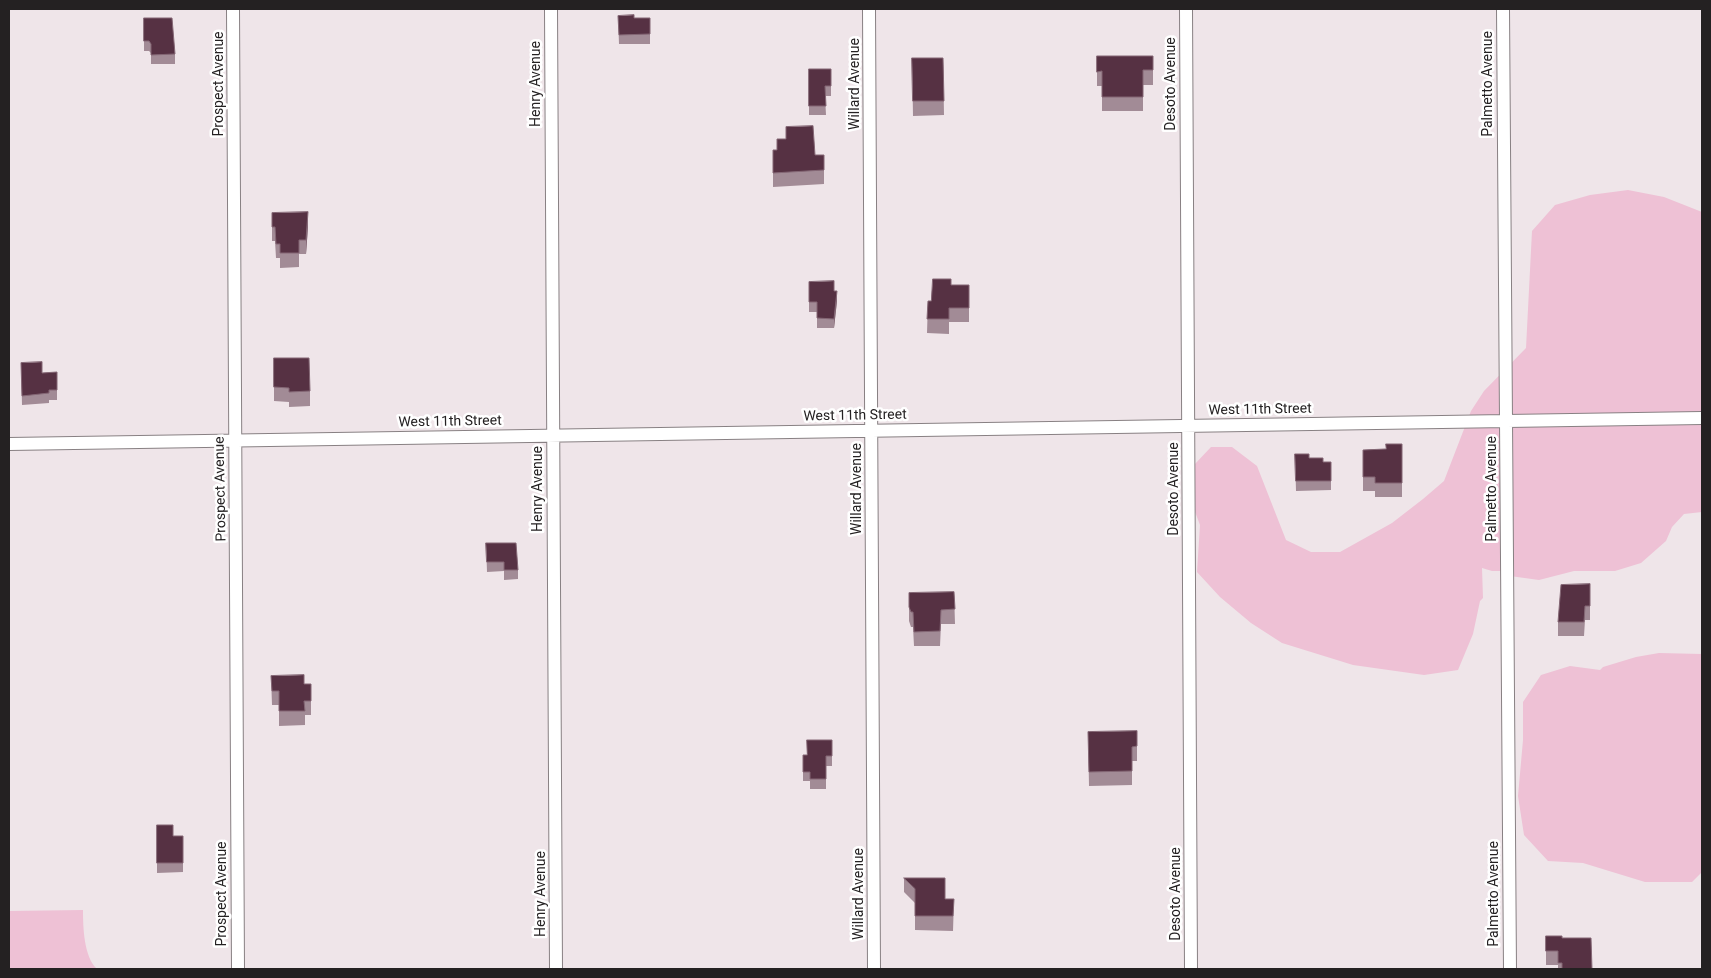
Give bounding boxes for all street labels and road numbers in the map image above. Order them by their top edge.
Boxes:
street label: Prospect Avenue [211,31,227,137]
street label: Palmetto Avenue [1480,31,1496,137]
street label: Desoto Avenue [1163,37,1179,131]
street label: Willard Avenue [847,38,863,130]
street label: Henry Avenue [528,41,544,127]
street label: West 11th Street [1208,401,1312,419]
street label: West 11th Street [803,407,907,425]
street label: West 11th Street [398,413,502,431]
street label: Prospect Avenue [212,436,230,542]
street label: Palmetto Avenue [1484,436,1500,542]
street label: Desoto Avenue [1166,442,1182,536]
street label: Willard Avenue [849,443,865,535]
street label: Henry Avenue [530,446,546,532]
street label: Prospect Avenue [214,841,230,947]
street label: Palmetto Avenue [1486,841,1502,947]
street label: Desoto Avenue [1168,847,1184,941]
street label: Willard Avenue [851,848,867,940]
street label: Henry Avenue [533,851,549,937]

